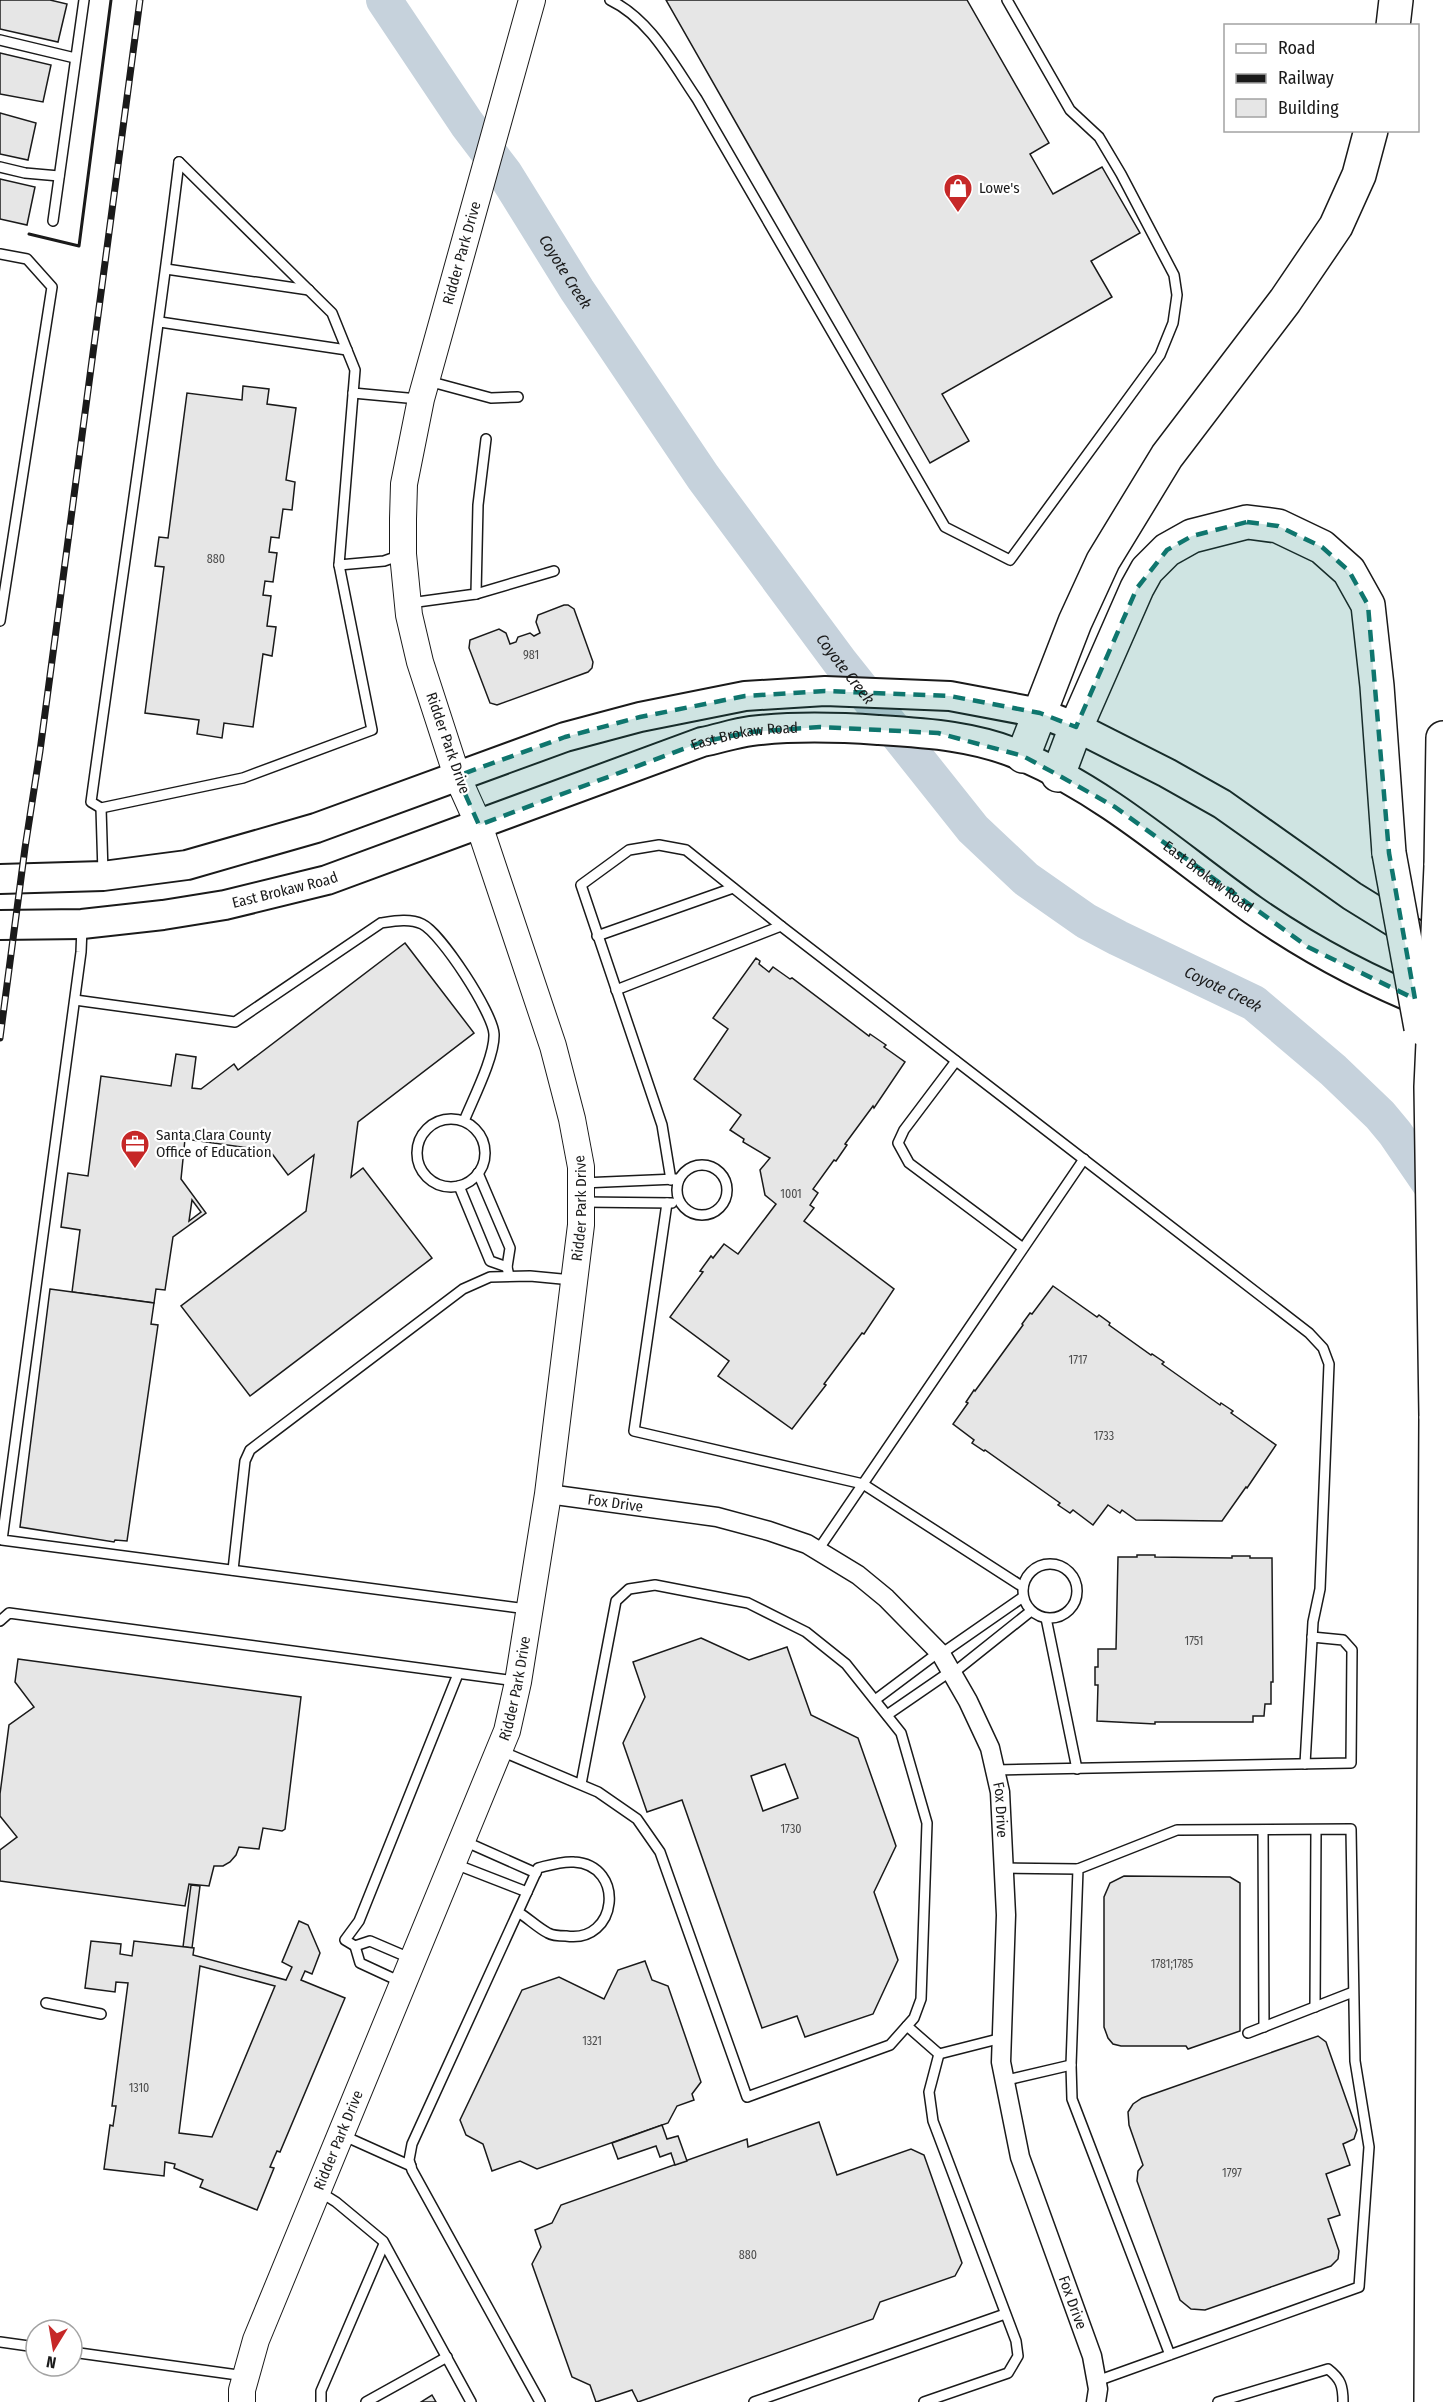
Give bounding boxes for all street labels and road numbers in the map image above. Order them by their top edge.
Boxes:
street label: Ridder Park Drive [439,199,485,307]
street label: Ridder Park Drive [422,690,474,796]
street label: East Brokaw Road [688,719,798,754]
street label: East Brokaw Road [1159,837,1257,916]
street label: East Brokaw Road [230,868,340,912]
street label: Ridder Park Drive [568,1154,590,1262]
street label: Fox Drive [587,1490,644,1516]
street label: Ridder Park Drive [495,1635,534,1743]
street label: Fox Drive [989,1780,1011,1838]
street label: Ridder Park Drive [310,2088,367,2193]
street label: Fox Drive [1055,2273,1091,2332]

